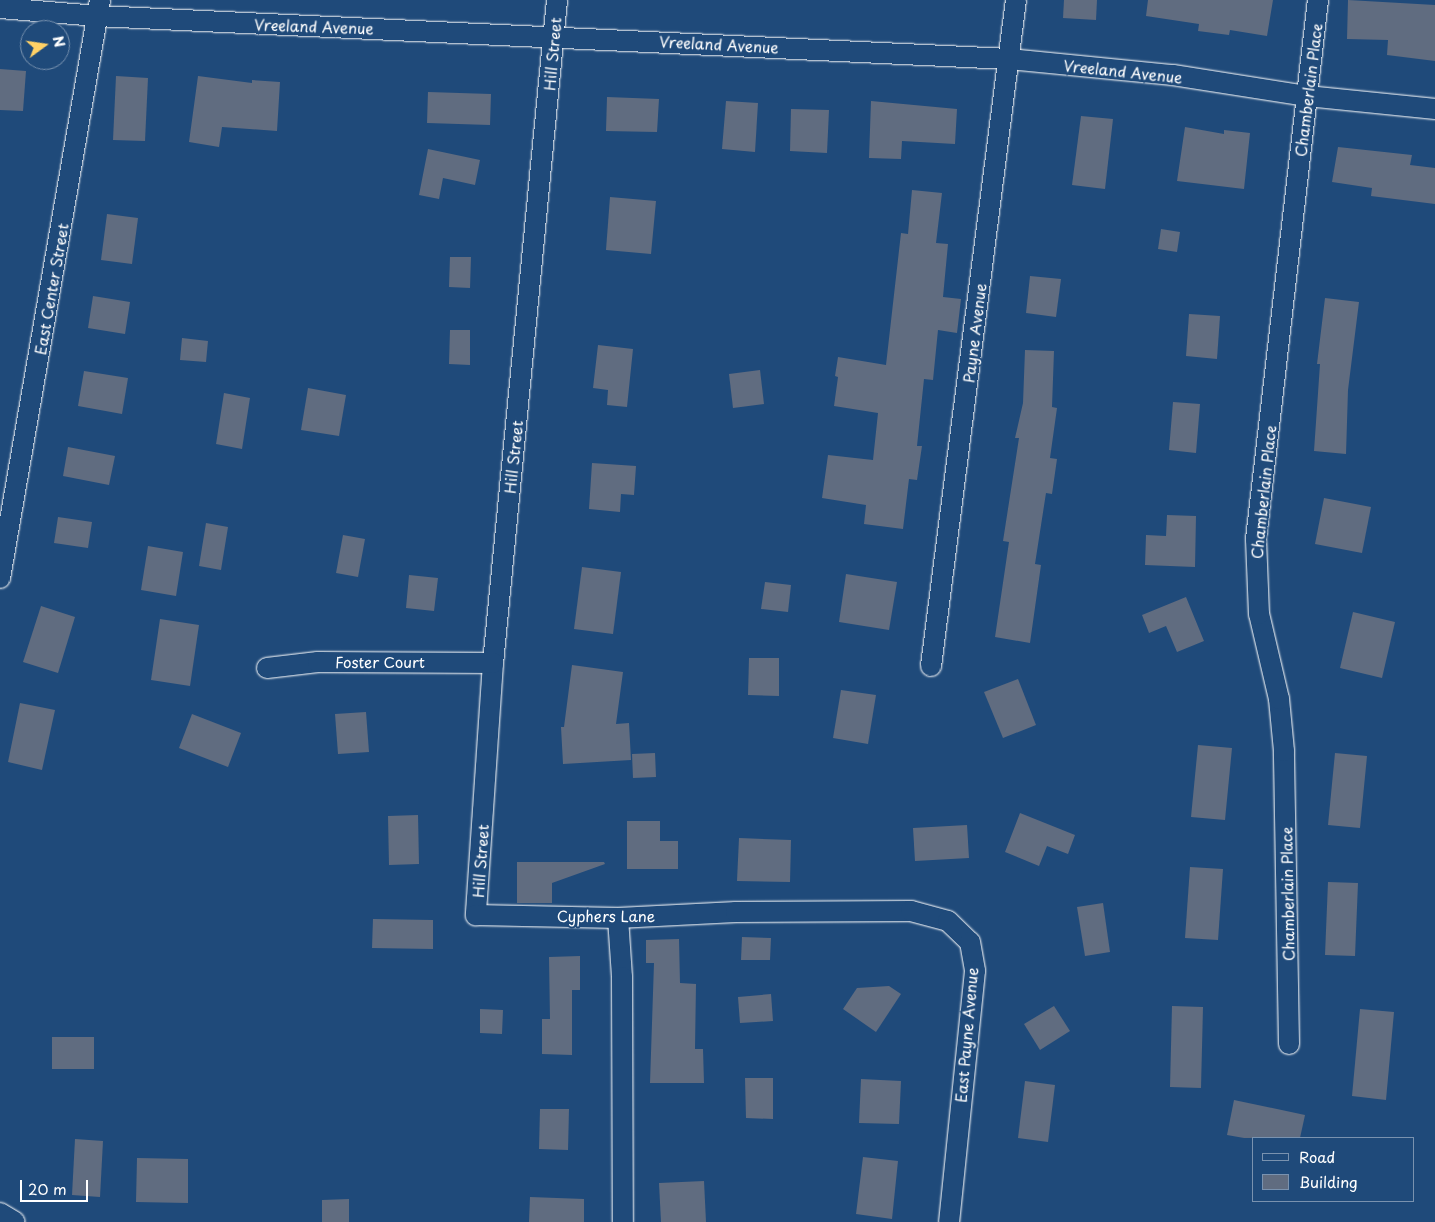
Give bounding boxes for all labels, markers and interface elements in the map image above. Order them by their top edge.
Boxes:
street label: Vreeland Avenue [254,15,374,37]
street label: Hill Street [540,16,564,92]
north arrow [20,20,70,70]
street label: Chamberlain Place [1291,22,1325,158]
street label: Vreeland Avenue [659,32,779,56]
text: N [48,34,71,49]
street label: Vreeland Avenue [1063,56,1183,86]
street label: East Center Street [30,221,72,357]
street label: Payne Avenue [959,282,989,384]
street label: Hill Street [500,419,526,495]
street label: Chamberlain Place [1247,424,1279,560]
street label: Foster Court [335,653,425,671]
street label: Hill Street [468,824,492,898]
street label: Chamberlain Place [1277,826,1297,962]
street label: Cyphers Lane [557,907,655,925]
street label: East Payne Avenue [951,966,981,1104]
legend [1252,1137,1415,1202]
text: Road [1299,1145,1335,1168]
scale bar [22,1170,90,1202]
text: Building [1299,1170,1358,1193]
text: 20 m [28,1177,67,1200]

